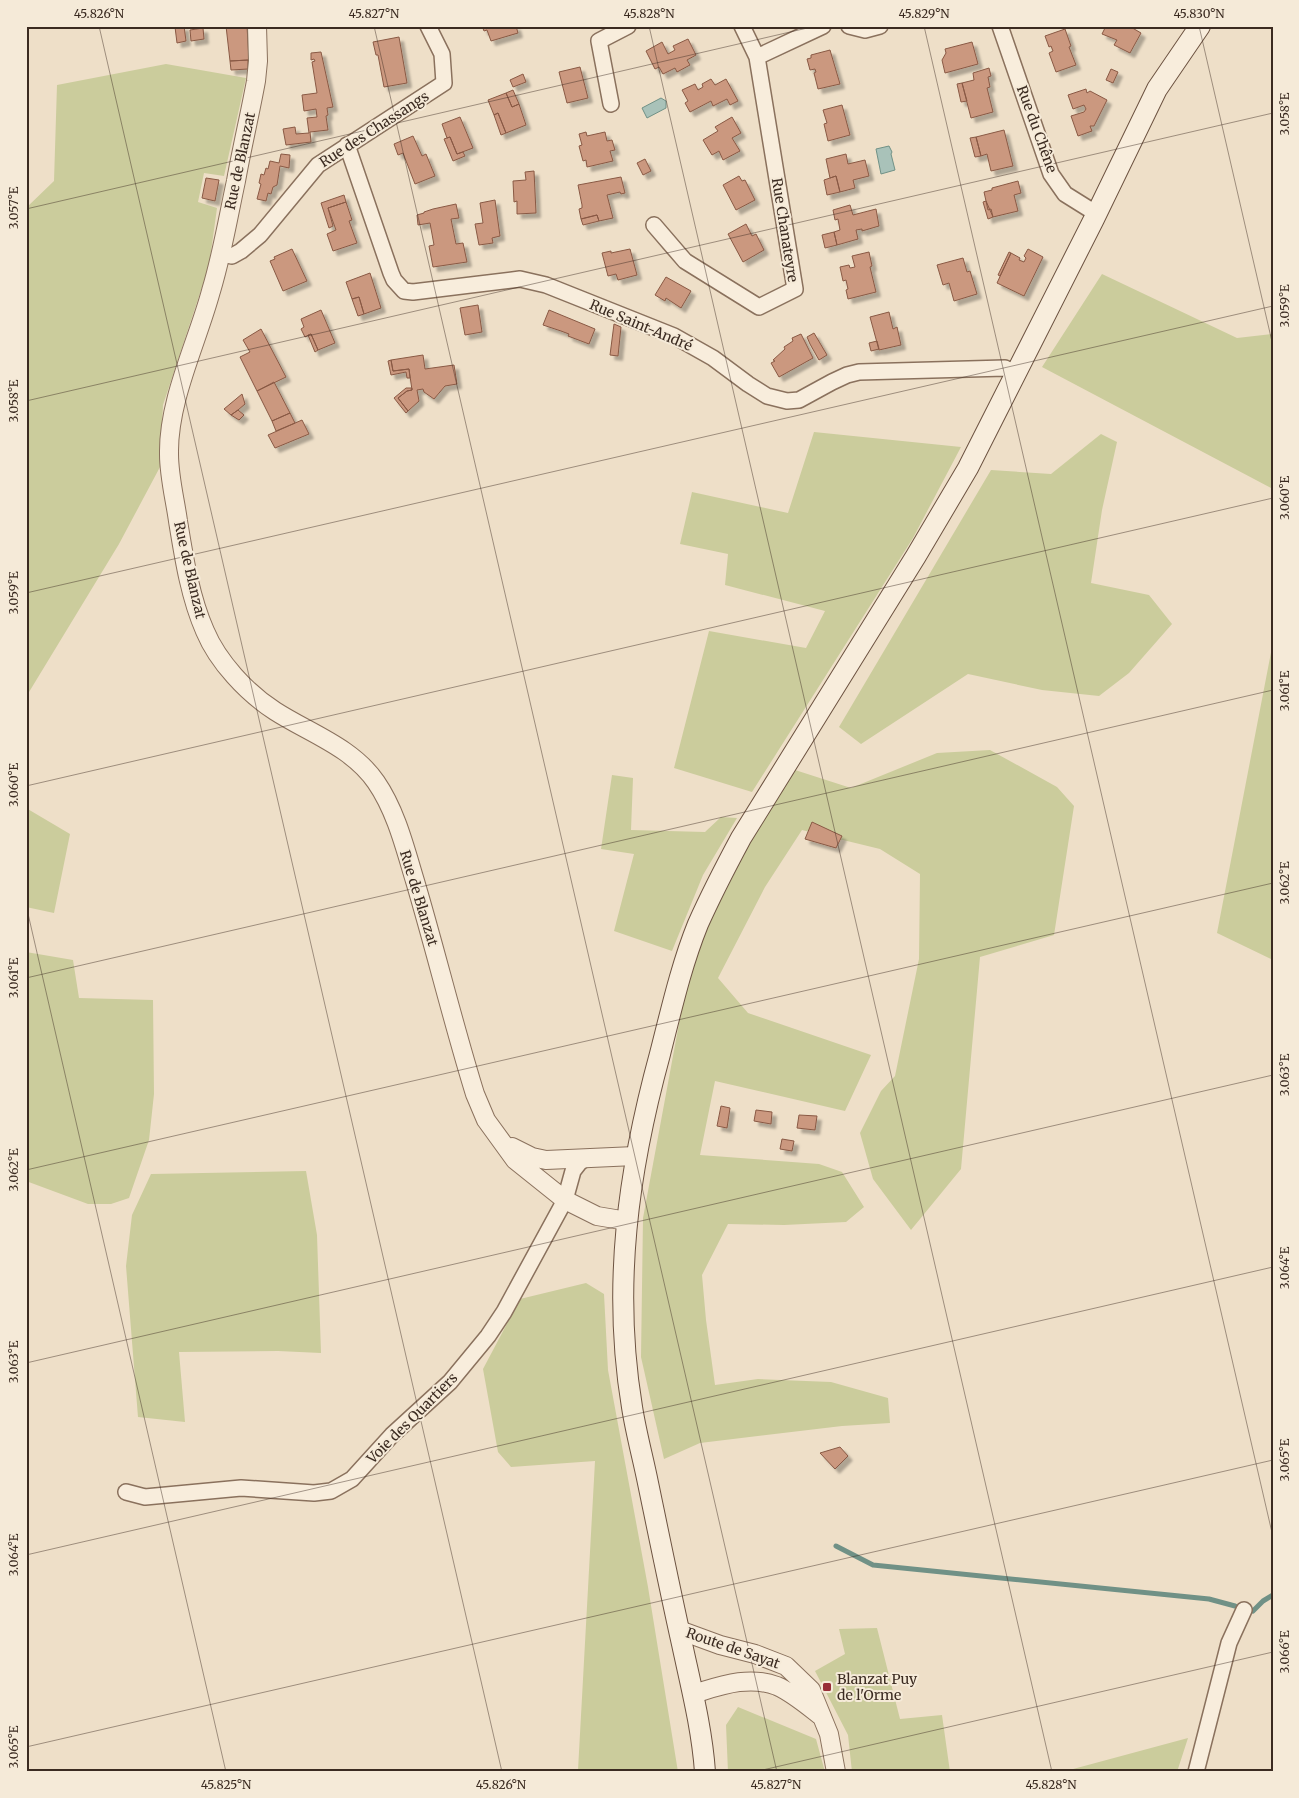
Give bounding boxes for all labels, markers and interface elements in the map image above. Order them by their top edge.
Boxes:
text: 45.826°N [74,6,125,21]
text: 45.827°N [349,6,400,21]
text: 45.828°N [623,6,675,21]
text: 45.829°N [898,6,950,21]
text: 45.830°N [1173,6,1225,21]
street label: Rue du Chêne [1013,83,1061,175]
street label: Rue des Chassangs [316,87,432,171]
text: 3.058°E [1277,92,1292,135]
street label: Rue de Blanzat [221,110,259,211]
street label: Rue Chanateyre [768,177,802,283]
text: 3.057°E [6,186,21,229]
text: 3.059°E [1277,284,1292,327]
street label: Rue Saint-André [587,295,695,355]
text: 3.058°E [6,379,21,422]
text: 3.060°E [1277,475,1292,520]
street label: Rue de Blanzat [170,520,210,621]
text: 3.059°E [6,571,21,614]
text: 3.061°E [1277,670,1292,711]
text: 3.060°E [6,762,21,807]
street label: Rue de Blanzat [396,848,442,949]
text: 3.062°E [1277,861,1292,905]
text: 3.061°E [6,957,21,998]
text: 3.063°E [1277,1053,1292,1096]
text: 3.062°E [6,1148,21,1192]
text: 3.064°E [1277,1246,1292,1289]
text: 3.063°E [6,1340,21,1383]
street label: Voie des Quartiers [362,1369,461,1468]
text: 3.065°E [1277,1438,1292,1481]
text: 3.064°E [6,1533,21,1576]
street label: Route de Sayat [684,1624,783,1673]
text: 3.066°E [1277,1630,1292,1674]
place label: Blanzat Puy de l'Orme [837,1670,918,1704]
marker: Blanzat Puy de l'Orme [821,1681,833,1693]
text: 3.065°E [6,1725,21,1768]
text: 45.825°N [201,1777,252,1792]
text: 45.826°N [476,1777,527,1792]
text: 45.827°N [751,1777,802,1792]
text: 45.828°N [1025,1777,1077,1792]

